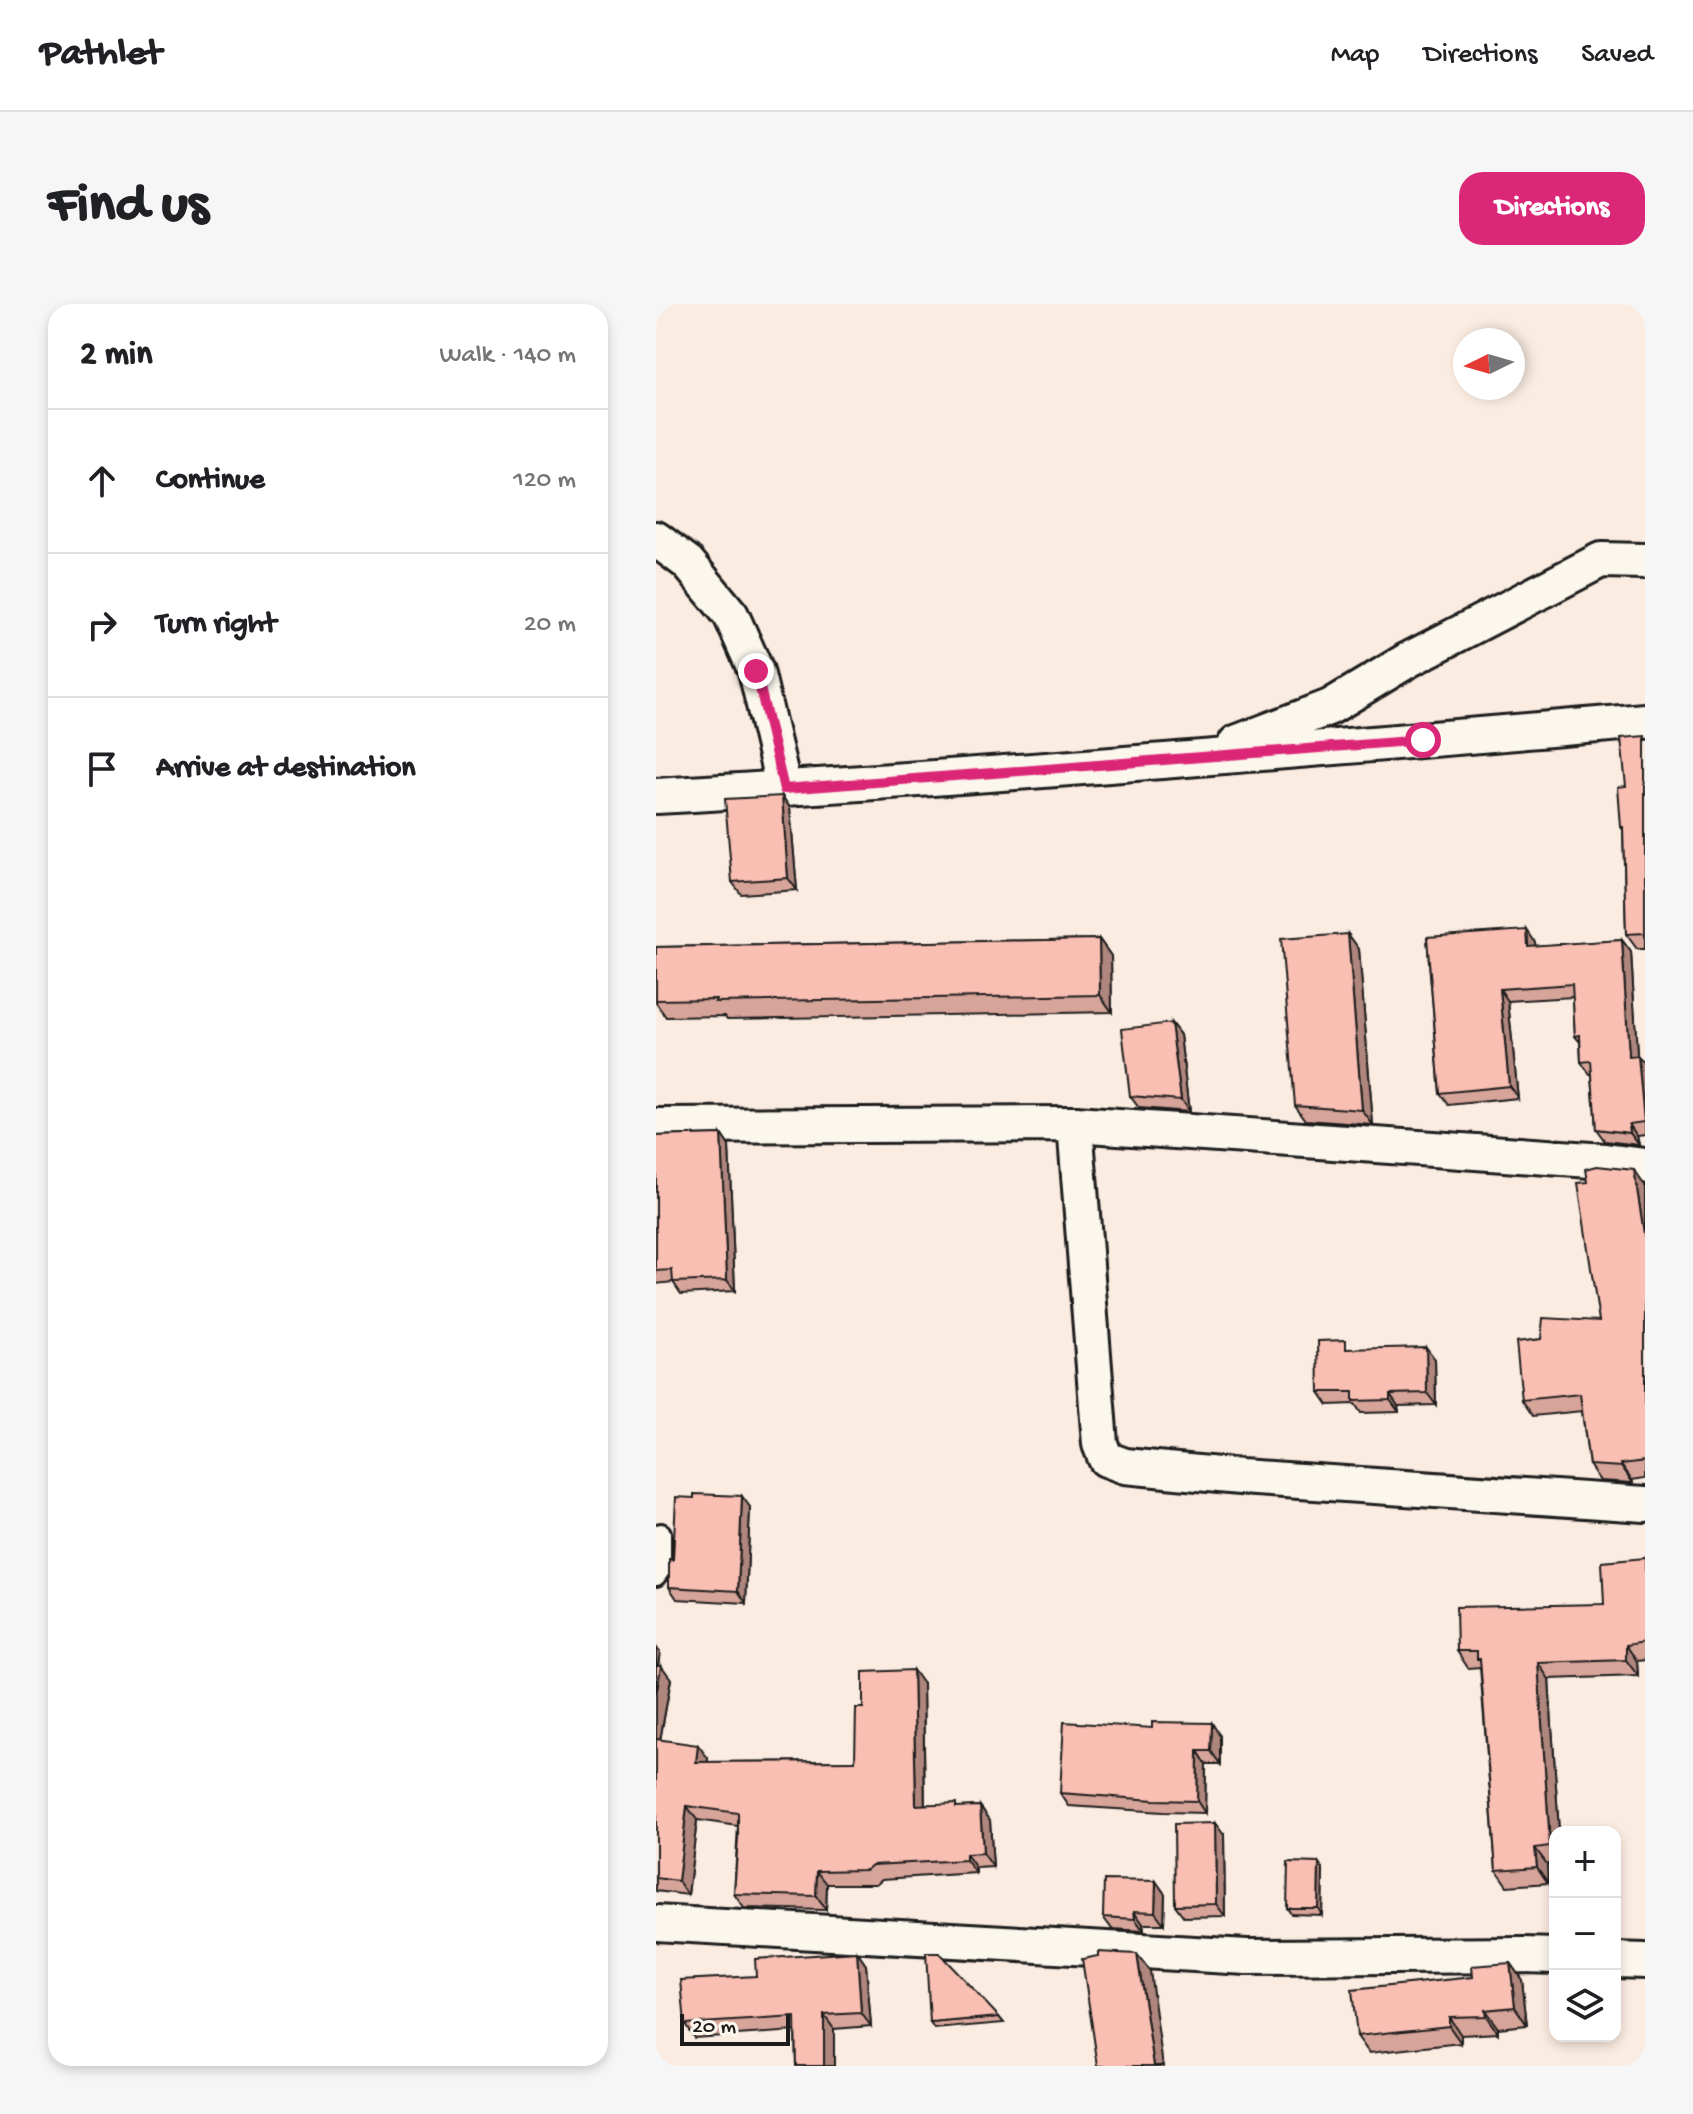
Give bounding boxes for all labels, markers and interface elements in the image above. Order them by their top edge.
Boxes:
text: Pathlet [40,33,161,77]
text: Map [1331,39,1379,72]
text: Directions [1423,39,1537,72]
text: Saved [1581,39,1653,72]
button: Directions [1459,172,1645,245]
text: Find us [48,175,208,241]
north arrow [1453,328,1525,400]
text: 2 min [80,336,152,376]
text: Walk · 140 m [439,341,576,372]
icon: ahead [80,459,124,503]
text: Continue [156,464,265,499]
text: 120 m [513,466,576,497]
icon: right [80,603,124,647]
text: Turn right [156,608,276,643]
text: 20 m [524,610,576,641]
route end [738,653,774,689]
route start [1405,722,1441,758]
icon: arrive [80,747,124,791]
text: Arrive at destination [156,752,416,787]
map controls [1549,1826,1621,2042]
button: + [1549,1826,1621,1898]
button: − [1549,1898,1621,1970]
button: layers [1549,1970,1621,2042]
scale bar [680,2010,790,2046]
text: 20 m [692,2015,736,2041]

